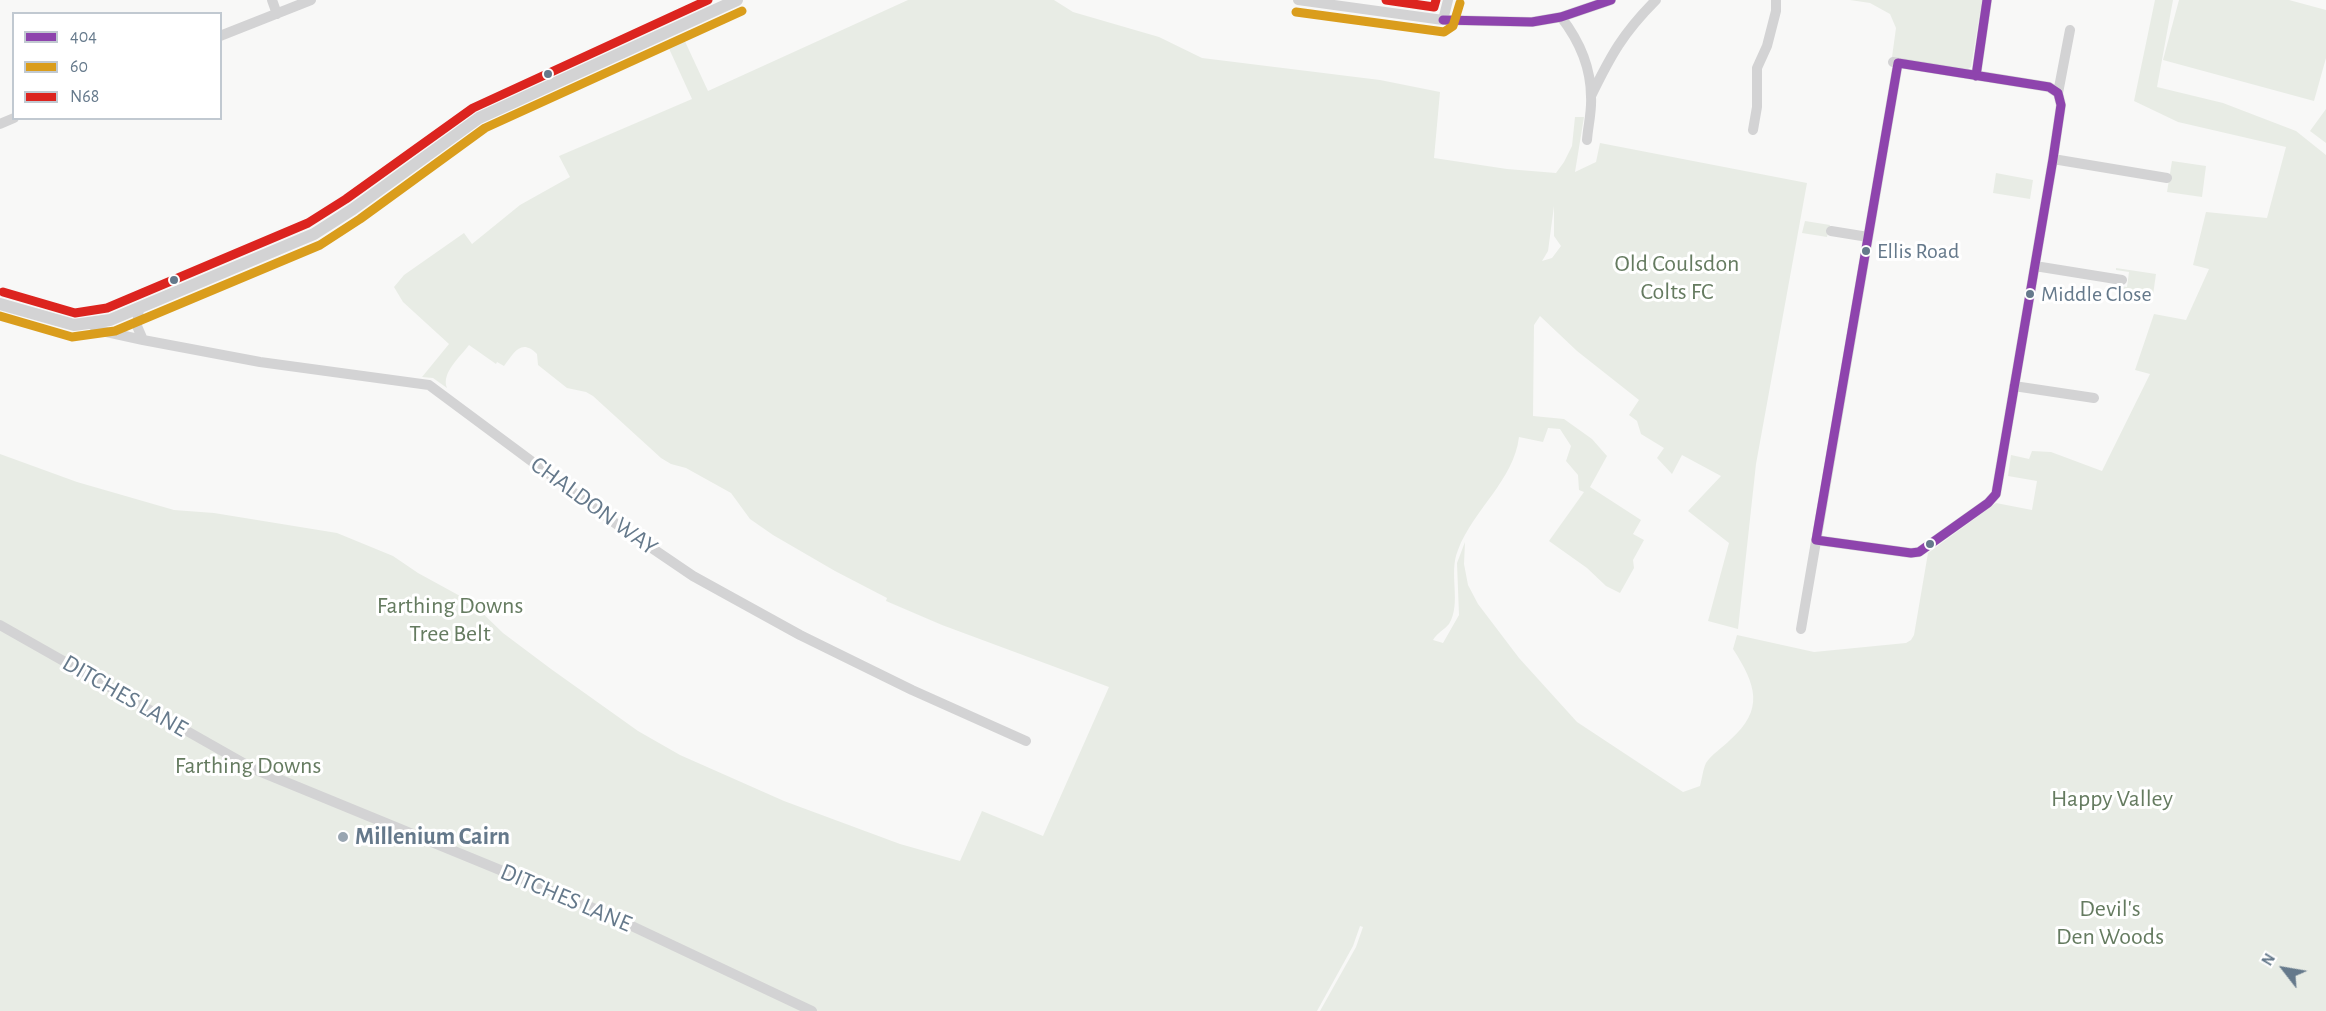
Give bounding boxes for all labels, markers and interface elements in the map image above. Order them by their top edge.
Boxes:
legend [12,12,222,120]
text: 404 [70,28,97,46]
text: 60 [70,58,88,76]
unlabelled marker [542,68,554,80]
text: N68 [70,88,99,106]
place label: Ellis Road [1877,238,1959,264]
marker: Ellis Road [1860,245,1872,257]
park label: Old Coulsdon Colts FC [1615,250,1739,306]
unlabelled marker [168,274,180,286]
place label: Middle Close [2041,281,2152,307]
marker: Middle Close [2024,288,2036,300]
street label: CHALDON WAY [525,450,663,562]
unlabelled marker [1924,538,1936,550]
park label: Farthing Downs Tree Belt [377,592,523,648]
street label: DITCHES LANE [57,649,193,743]
park label: Farthing Downs [175,752,321,780]
park label: Happy Valley [2051,785,2173,813]
place label: Millenium Cairn [355,823,510,851]
marker: Millenium Cairn [336,830,350,844]
street label: DITCHES LANE [496,857,636,939]
park label: Devil's Den Woods [2056,895,2164,951]
north arrow [2254,939,2314,999]
text: N [2259,951,2278,969]

